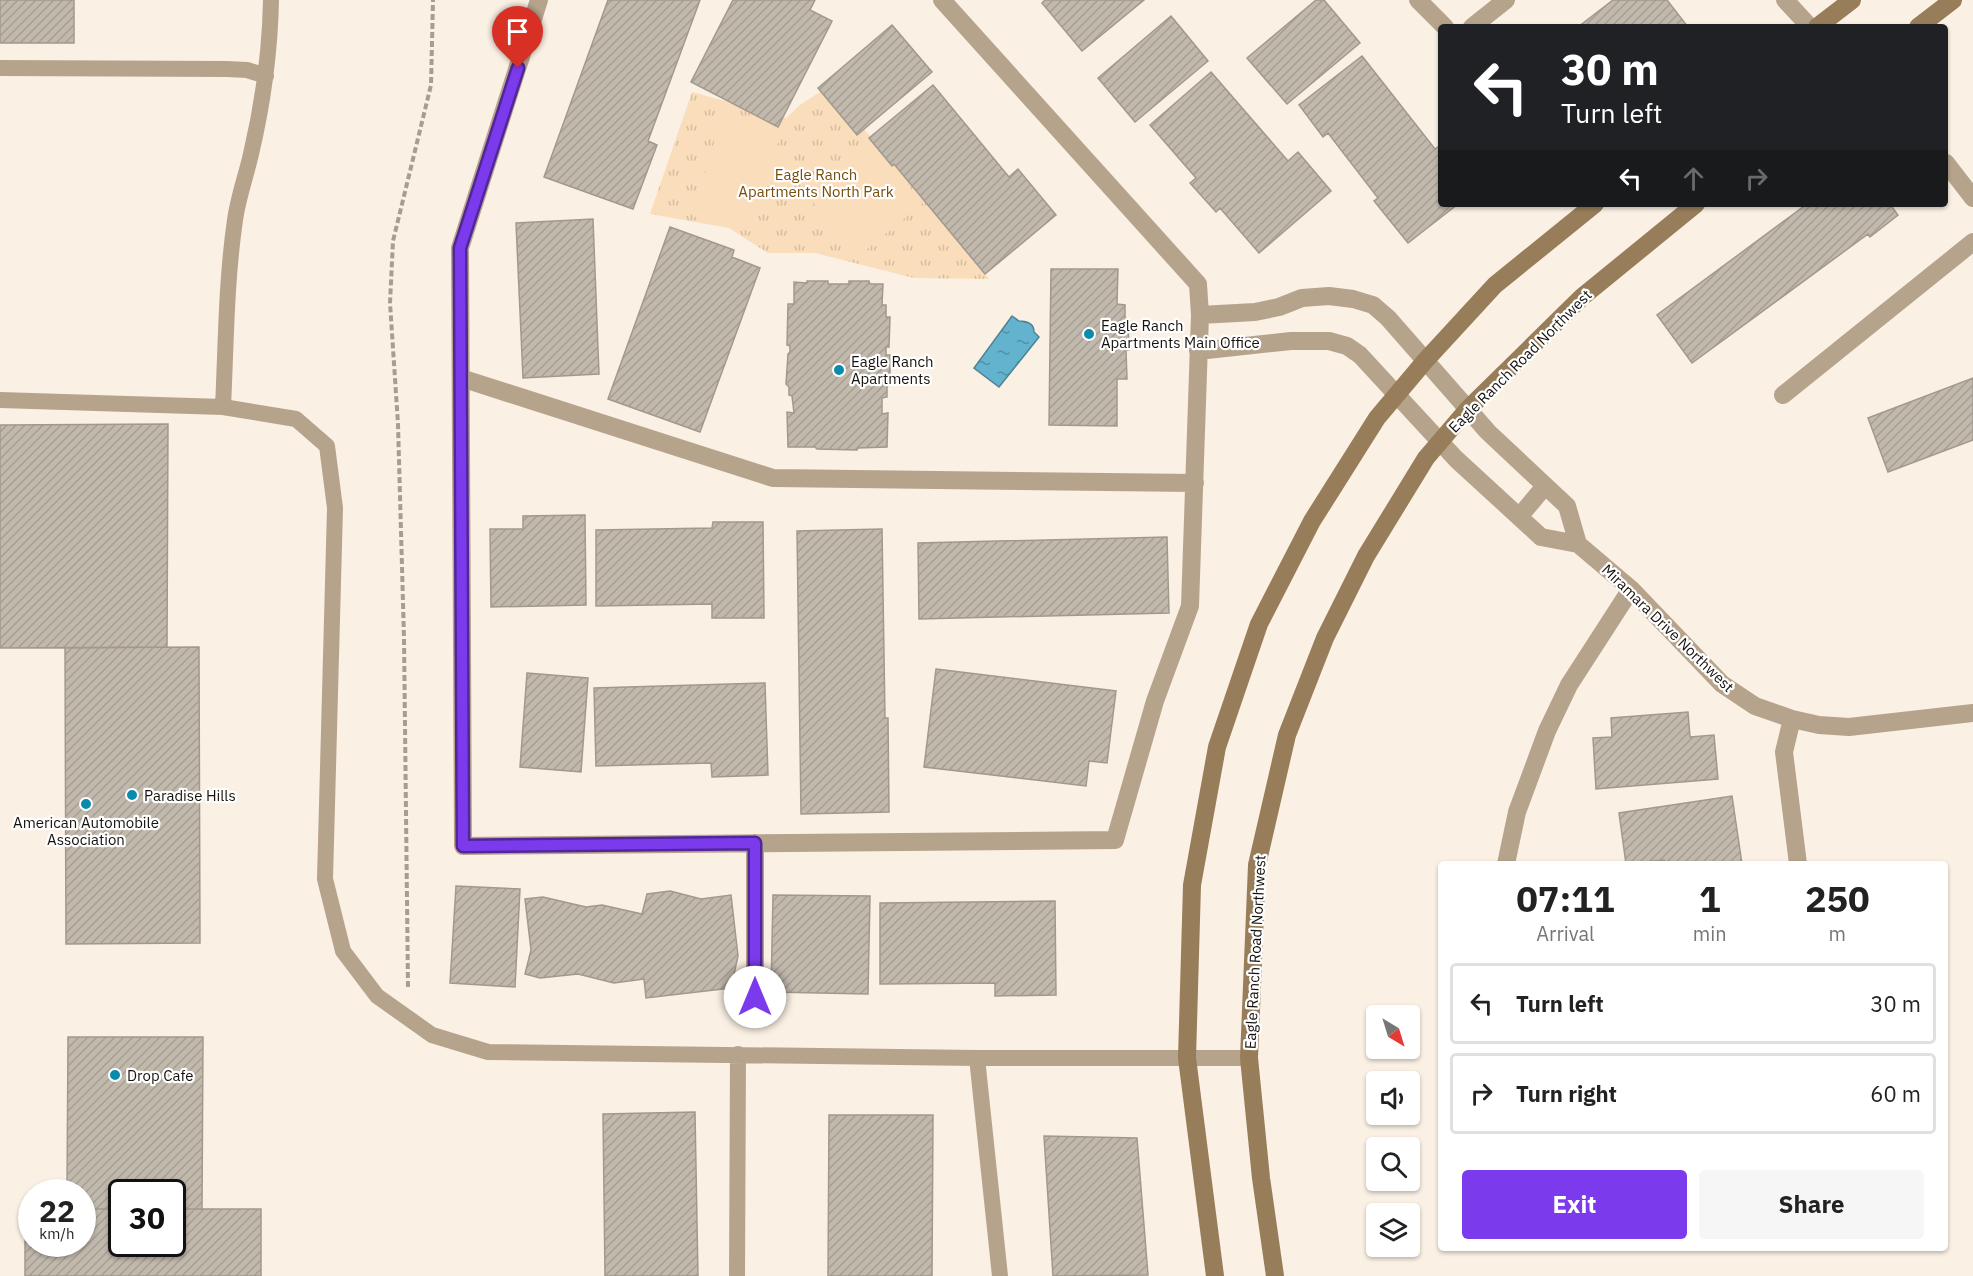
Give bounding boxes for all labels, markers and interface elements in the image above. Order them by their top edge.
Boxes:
pin [492,6,543,68]
icon: arrive [501,15,534,48]
text: 30 m [1561,42,1659,97]
icon: left [1462,48,1540,126]
text: Turn left [1561,95,1662,130]
icon: left [1614,162,1647,195]
icon: ahead [1677,162,1710,195]
icon: right [1740,162,1773,195]
park label: Eagle Ranch Apartments North Park [738,165,894,201]
street label: Eagle Ranch Road Northwest [1444,285,1596,437]
place label: Eagle Ranch Apartments Main Office [1101,316,1260,352]
marker: Eagle Ranch Apartments Main Office [1082,327,1096,341]
place label: Eagle Ranch Apartments [851,352,934,388]
marker: Eagle Ranch Apartments [832,363,846,377]
street label: Miramara Drive Northwest [1598,560,1738,696]
place label: Paradise Hills [144,786,236,805]
marker: Paradise Hills [125,788,139,802]
marker: American Automobile Association [79,797,93,811]
place label: American Automobile Association [13,813,159,849]
street label: Eagle Ranch Road Northwest [1240,854,1270,1050]
text: 07:11 [1516,875,1615,922]
text: 1 [1699,875,1721,922]
text: 250 [1805,875,1870,922]
text: Arrival [1536,920,1595,947]
text: min [1693,920,1727,947]
text: m [1829,920,1846,947]
position arrow [723,965,787,1029]
icon: left [1465,987,1498,1020]
text: Turn left [1516,989,1604,1018]
text: 30 m [1870,989,1921,1018]
north arrow [1366,1005,1420,1059]
map controls [1366,1005,1420,1257]
place label: Drop Cafe [127,1066,194,1085]
marker: Drop Cafe [108,1068,122,1082]
button: sound [1366,1071,1420,1125]
icon: right [1465,1077,1498,1110]
text: Turn right [1516,1079,1617,1108]
text: 60 m [1870,1079,1921,1108]
button: search [1366,1137,1420,1191]
button: Exit [1462,1170,1687,1239]
button: Share [1699,1170,1924,1239]
speed limit sign: 30 [108,1179,186,1257]
text: 22 [39,1191,75,1230]
button: layers [1366,1203,1420,1257]
text: km/h [39,1224,75,1243]

